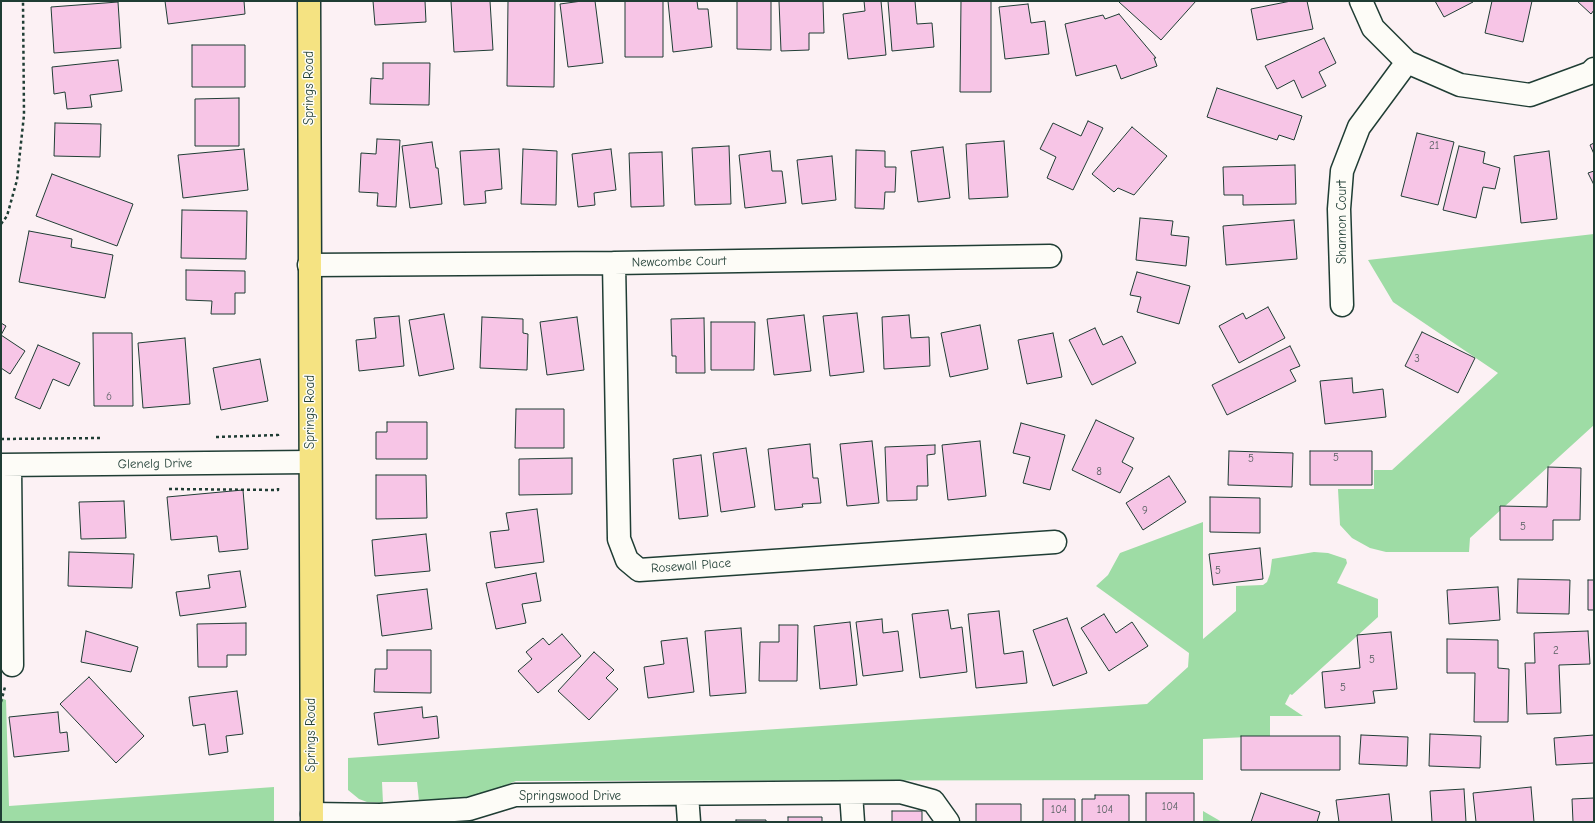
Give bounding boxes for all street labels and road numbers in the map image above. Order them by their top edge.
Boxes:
street label: Springs Road [301,51,317,125]
street label: Shannon Court [1334,180,1350,264]
street label: Newcombe Court [632,253,726,271]
street label: Springs Road [302,375,318,449]
street label: Glenelg Drive [118,456,192,472]
street label: Rosewall Place [650,555,732,577]
street label: Springs Road [303,698,319,772]
street label: Springswood Drive [519,788,621,804]

